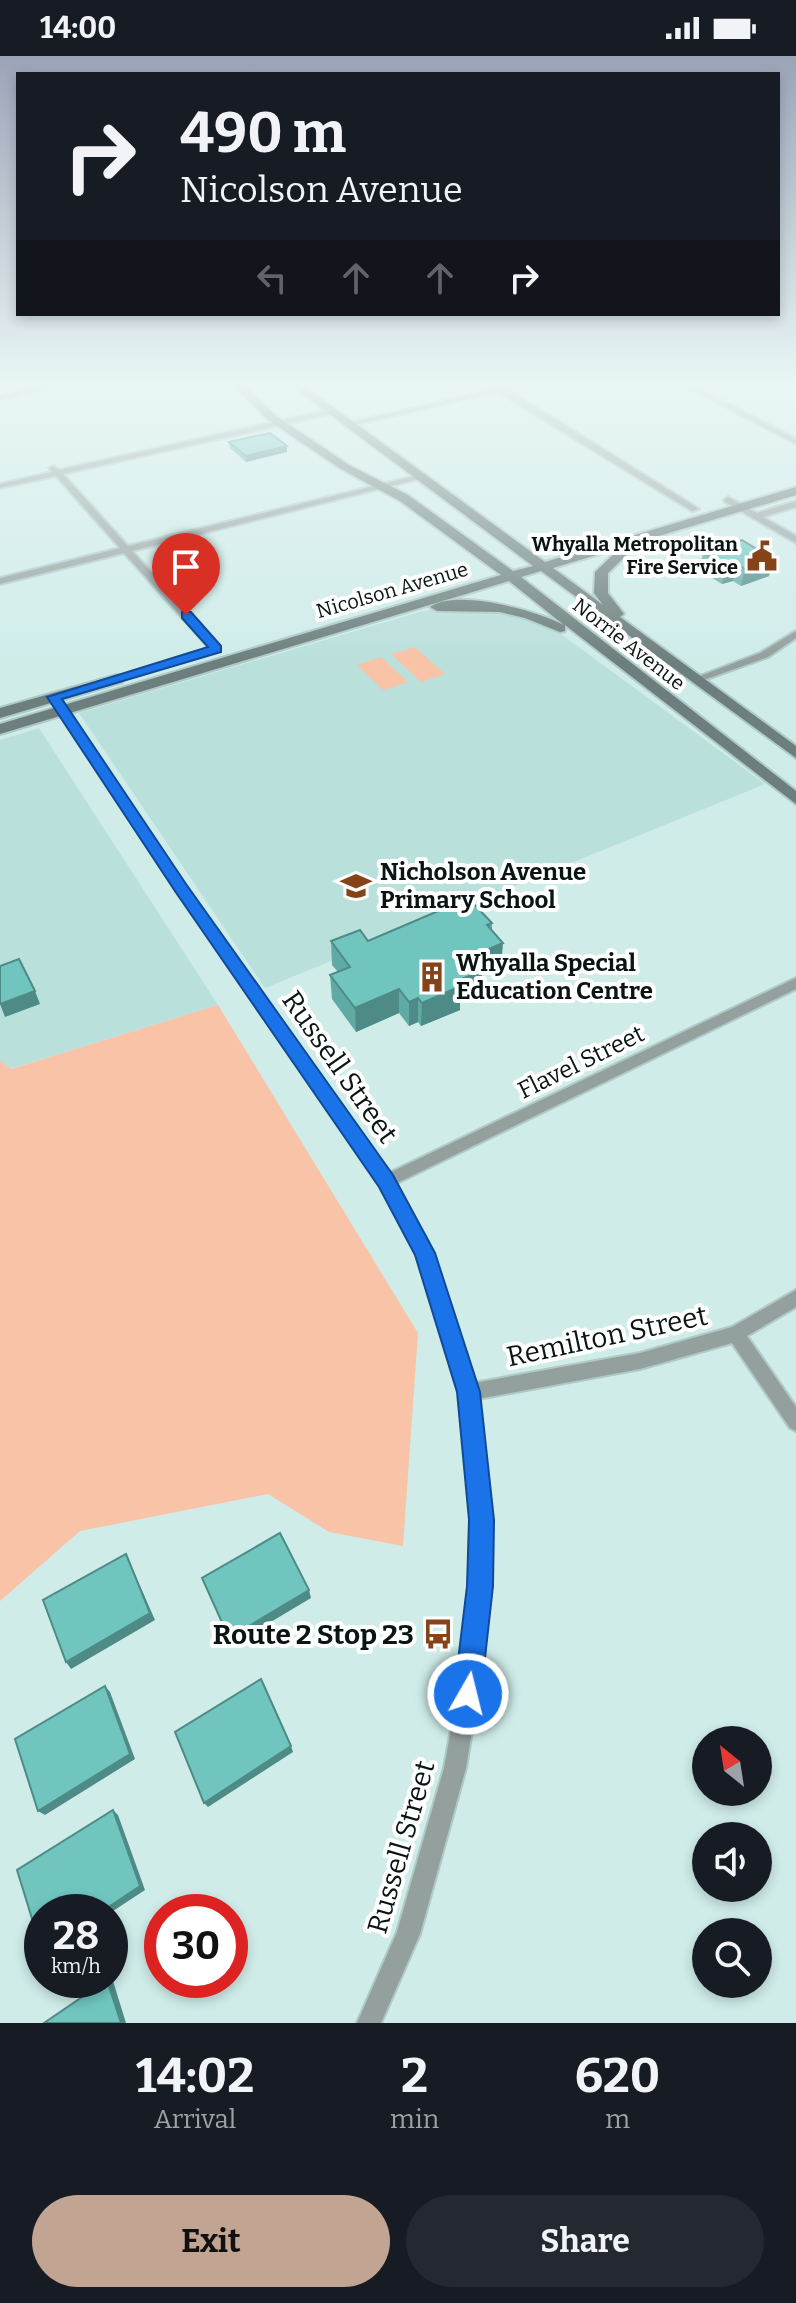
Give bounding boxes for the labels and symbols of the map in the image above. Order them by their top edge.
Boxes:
place label: Whyalla Metropolitan Fire Service [532,532,738,579]
pin [152,533,220,615]
public building icon: Whyalla Metropolitan Fire Service [745,539,779,573]
street label: Nicolson Avenue [313,557,471,623]
street label: Norrie Avenue [568,593,690,695]
place label: Nicholson Avenue Primary School [380,858,586,914]
school or university icon: Nicholson Avenue Primary School [339,869,373,903]
place label: Whyalla Special Education Centre [456,949,653,1005]
building icon: Whyalla Special Education Centre [415,960,449,994]
street label: Russell Street [275,985,405,1149]
street label: Flavel Street [513,1019,649,1105]
street label: Remilton Street [504,1299,710,1373]
bus stop icon: Route 2 Stop 23 [421,1617,455,1651]
place label: Route 2 Stop 23 [213,1618,414,1651]
position arrow [426,1652,510,1736]
north arrow [692,1726,772,1806]
street label: Russell Street [361,1757,441,1937]
speed limit sign: 30 [144,1894,248,1998]

